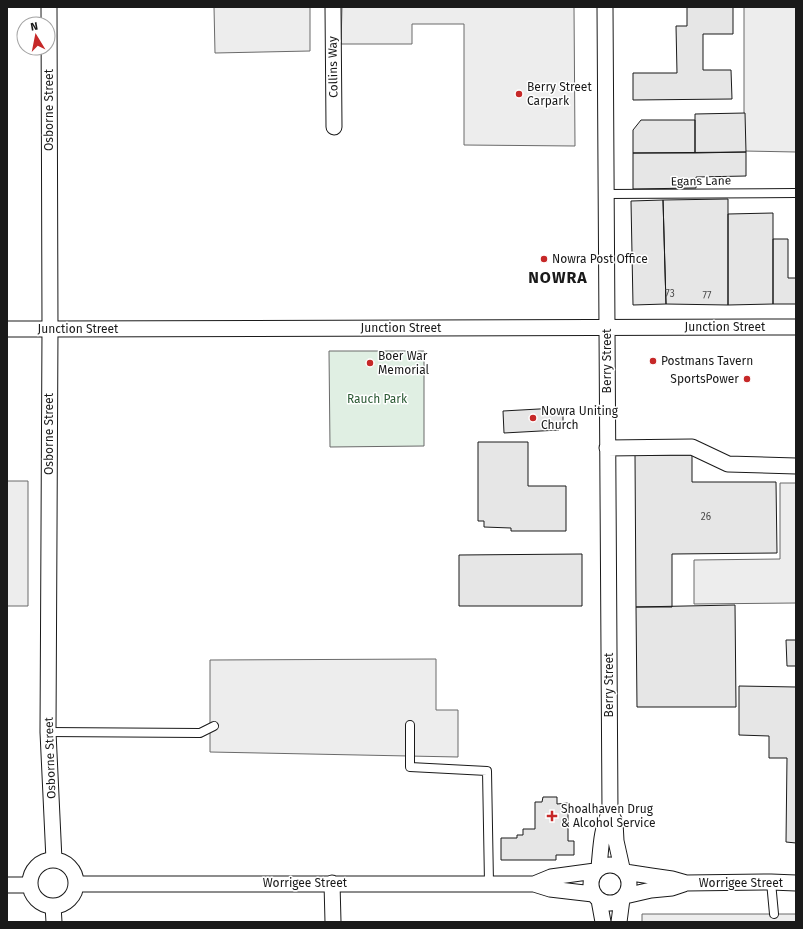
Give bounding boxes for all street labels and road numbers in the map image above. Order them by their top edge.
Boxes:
street label: Collins Way [325,36,341,98]
street label: Osborne Street [42,68,56,151]
street label: Egans Lane [671,173,731,189]
street label: Junction Street [685,320,766,334]
street label: Junction Street [361,321,442,335]
street label: Junction Street [38,322,119,336]
street label: Berry Street [600,328,614,393]
street label: Osborne Street [42,392,56,475]
street label: Berry Street [602,652,616,717]
street label: Osborne Street [42,716,58,799]
street label: Worrigee Street [263,876,348,890]
street label: Worrigee Street [699,876,784,890]

